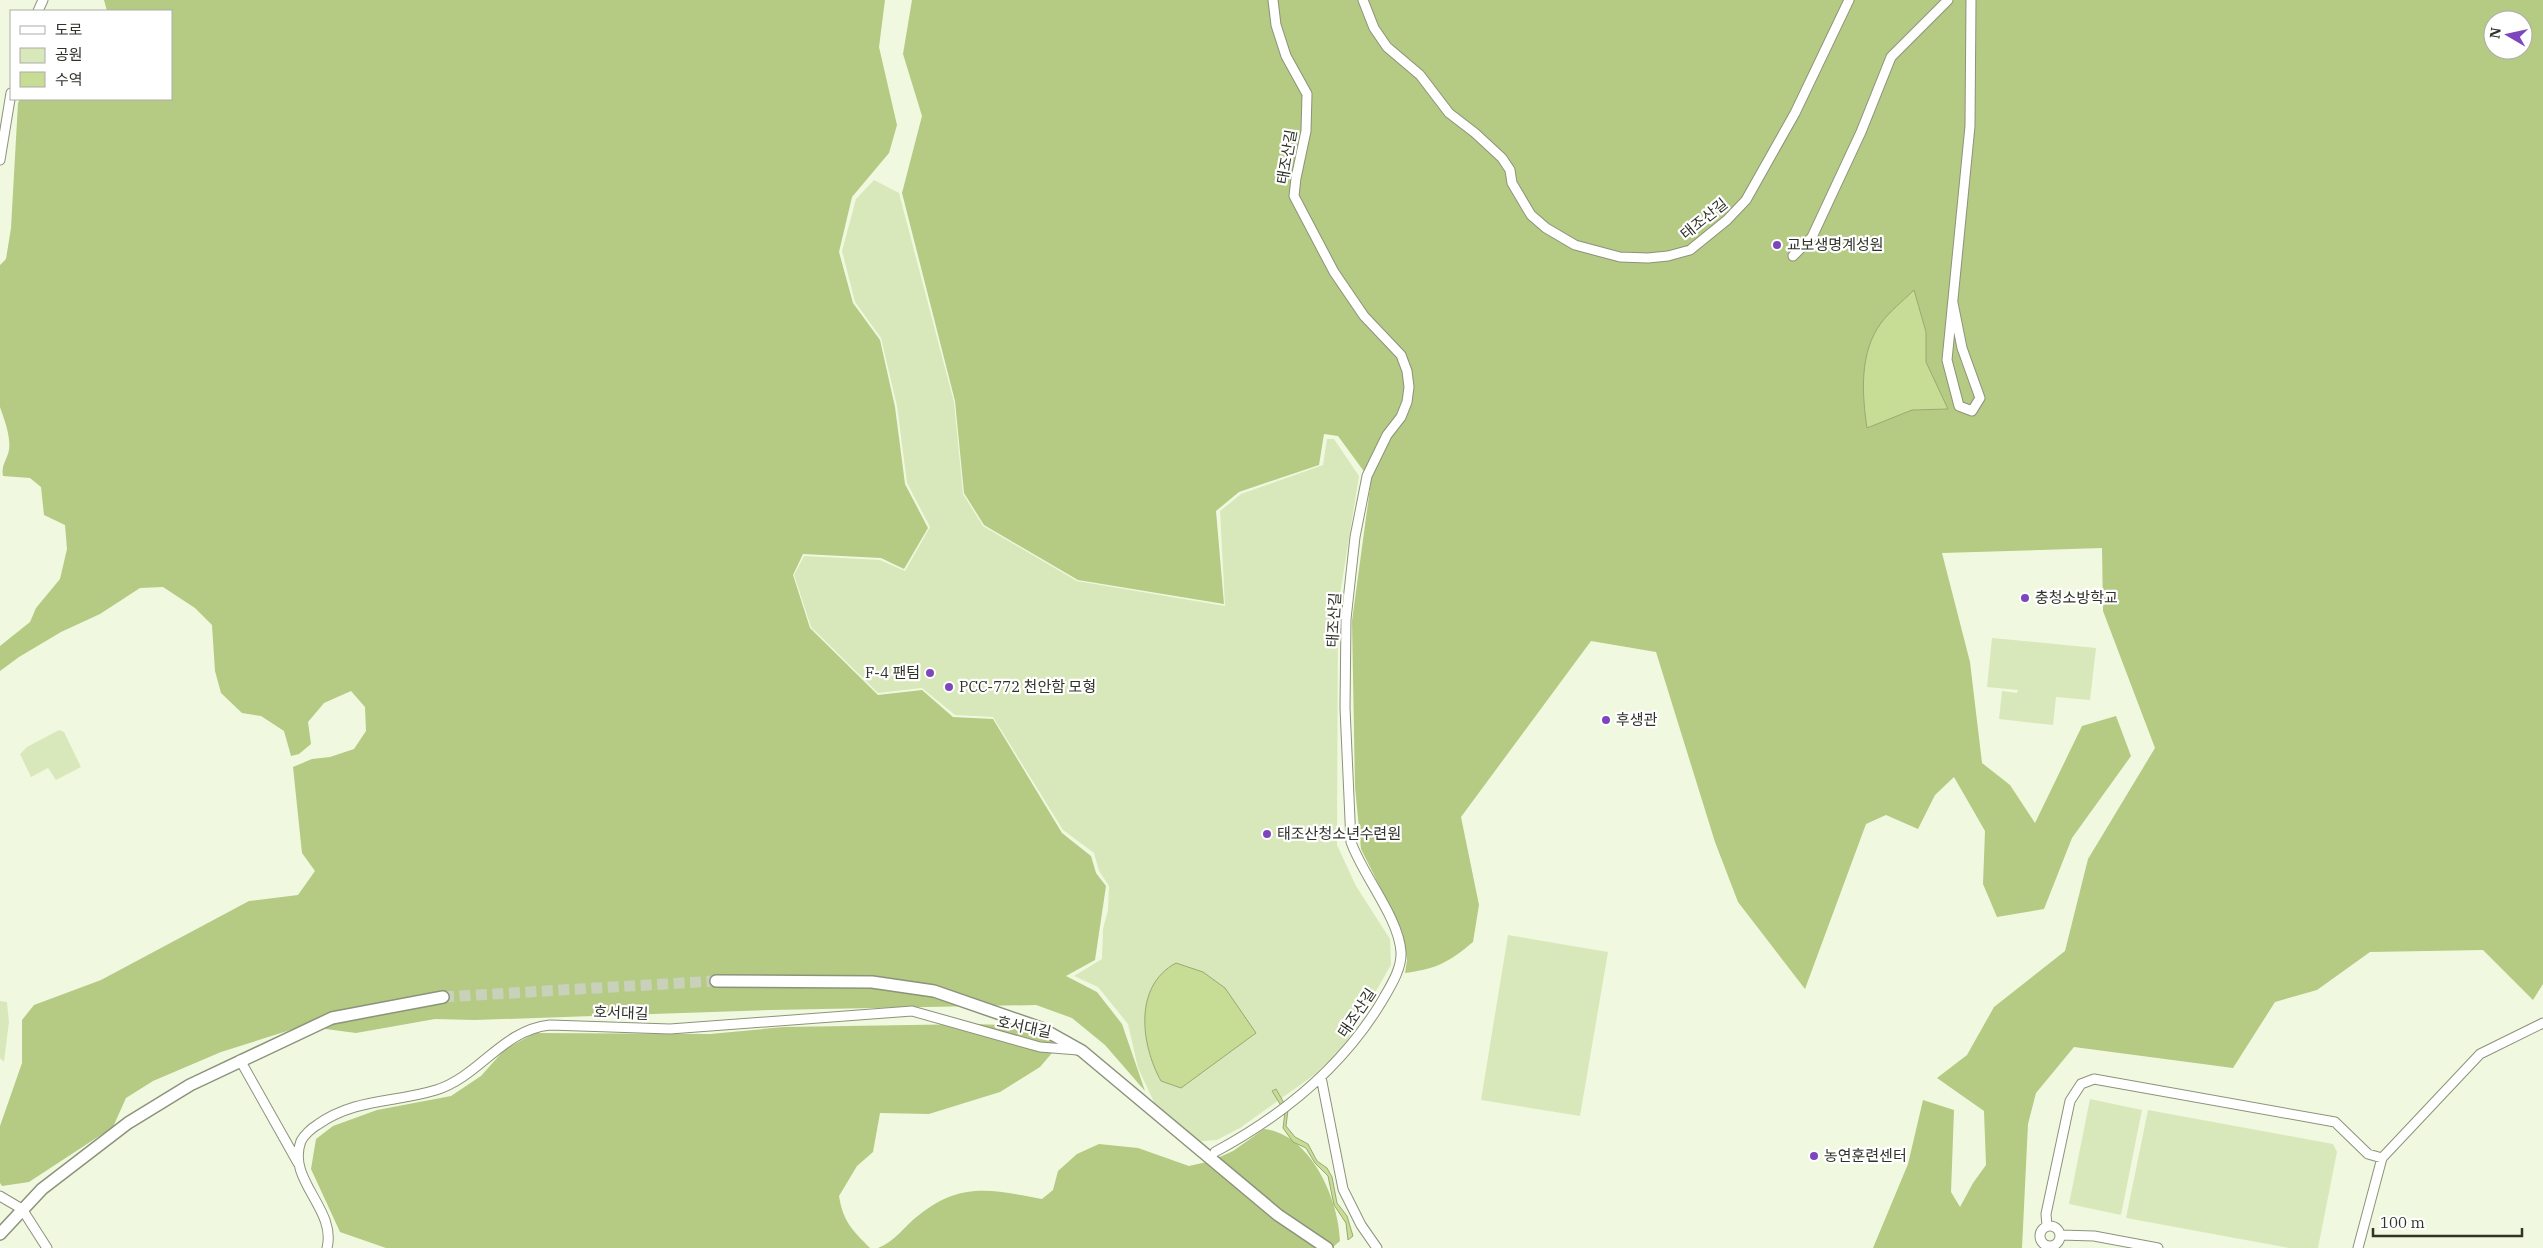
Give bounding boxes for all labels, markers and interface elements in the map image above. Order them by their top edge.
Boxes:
legend [10,10,172,100]
north arrow [2483,10,2533,60]
text: 도로 [55,20,83,39]
text: N [2485,26,2505,40]
text: 공원 [55,45,83,64]
text: 수역 [55,70,83,89]
street label: 태조산길 [1272,128,1301,186]
street label: 태조산길 [1676,194,1731,243]
place label: 교보생명계성원 [1787,235,1884,254]
marker: 교보생명계성원 [1771,239,1783,251]
place label: 충청소방학교 [2035,588,2118,607]
street label: 태조산길 [1323,592,1344,648]
marker: 충청소방학교 [2019,592,2031,604]
place label: F-4 팬텀 [865,663,920,682]
marker: F-4 팬텀 [924,667,936,679]
place label: PCC-772 천안함 모형 [959,677,1096,696]
marker: PCC-772 천안함 모형 [943,681,955,693]
place label: 후생관 [1616,710,1658,729]
marker: 후생관 [1600,714,1612,726]
place label: 태조산청소년수련원 [1277,824,1401,843]
marker: 태조산청소년수련원 [1261,828,1273,840]
street label: 태조산길 [1333,985,1380,1041]
street label: 호서대길 [593,1002,649,1023]
street label: 호서대길 [995,1011,1053,1042]
place label: 농연훈련센터 [1824,1146,1907,1165]
marker: 농연훈련센터 [1808,1150,1820,1162]
scale bar [2373,1206,2522,1238]
text: 100 m [2380,1213,2425,1232]

